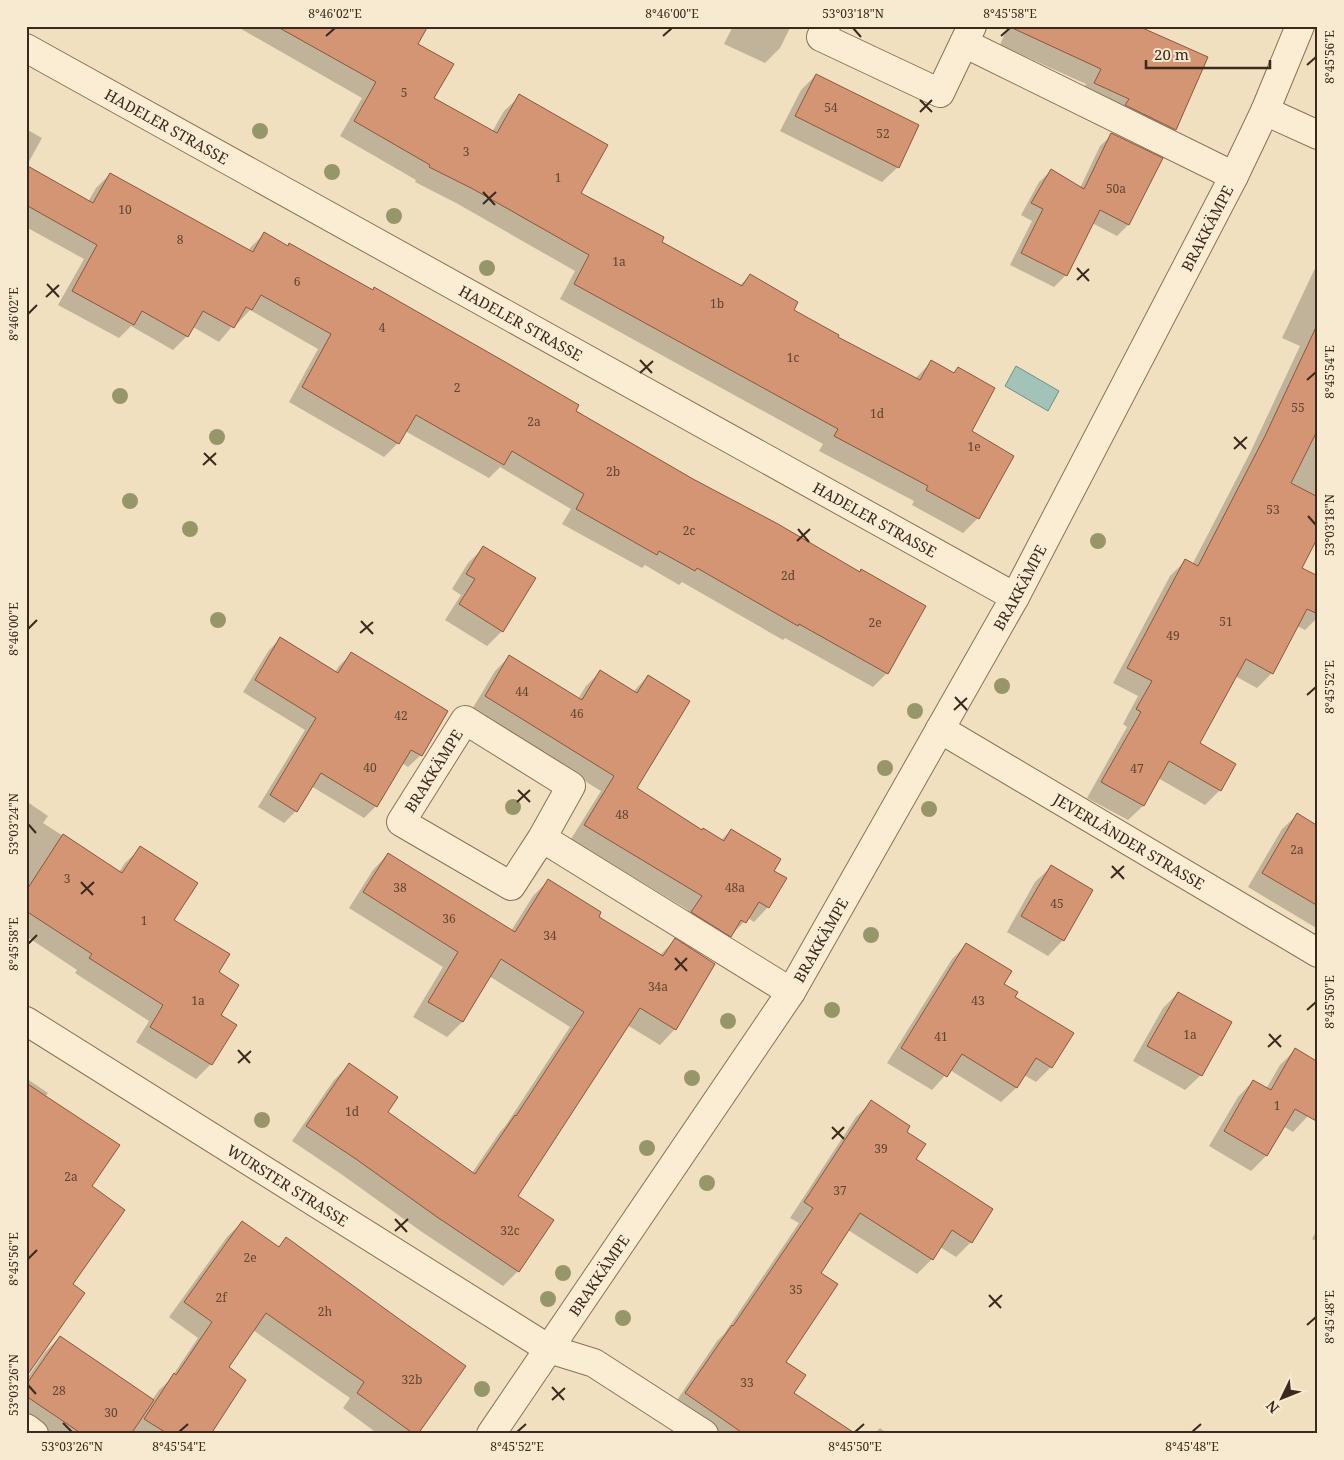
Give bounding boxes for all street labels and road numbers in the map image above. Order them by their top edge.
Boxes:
street label: HADELER STRASSE [101,84,232,168]
street label: BRAKKÄMPE [1176,182,1237,275]
street label: HADELER STRASSE [456,280,586,365]
street label: HADELER STRASSE [810,477,940,562]
street label: BRAKKÄMPE [988,541,1051,634]
street label: BRAKKÄMPE [400,725,467,816]
street label: JEVERLÄNDER STRASSE [1049,788,1209,894]
street label: BRAKKÄMPE [789,894,852,986]
street label: WURSTER STRASSE [223,1140,352,1231]
street label: BRAKKÄMPE [564,1230,634,1320]

